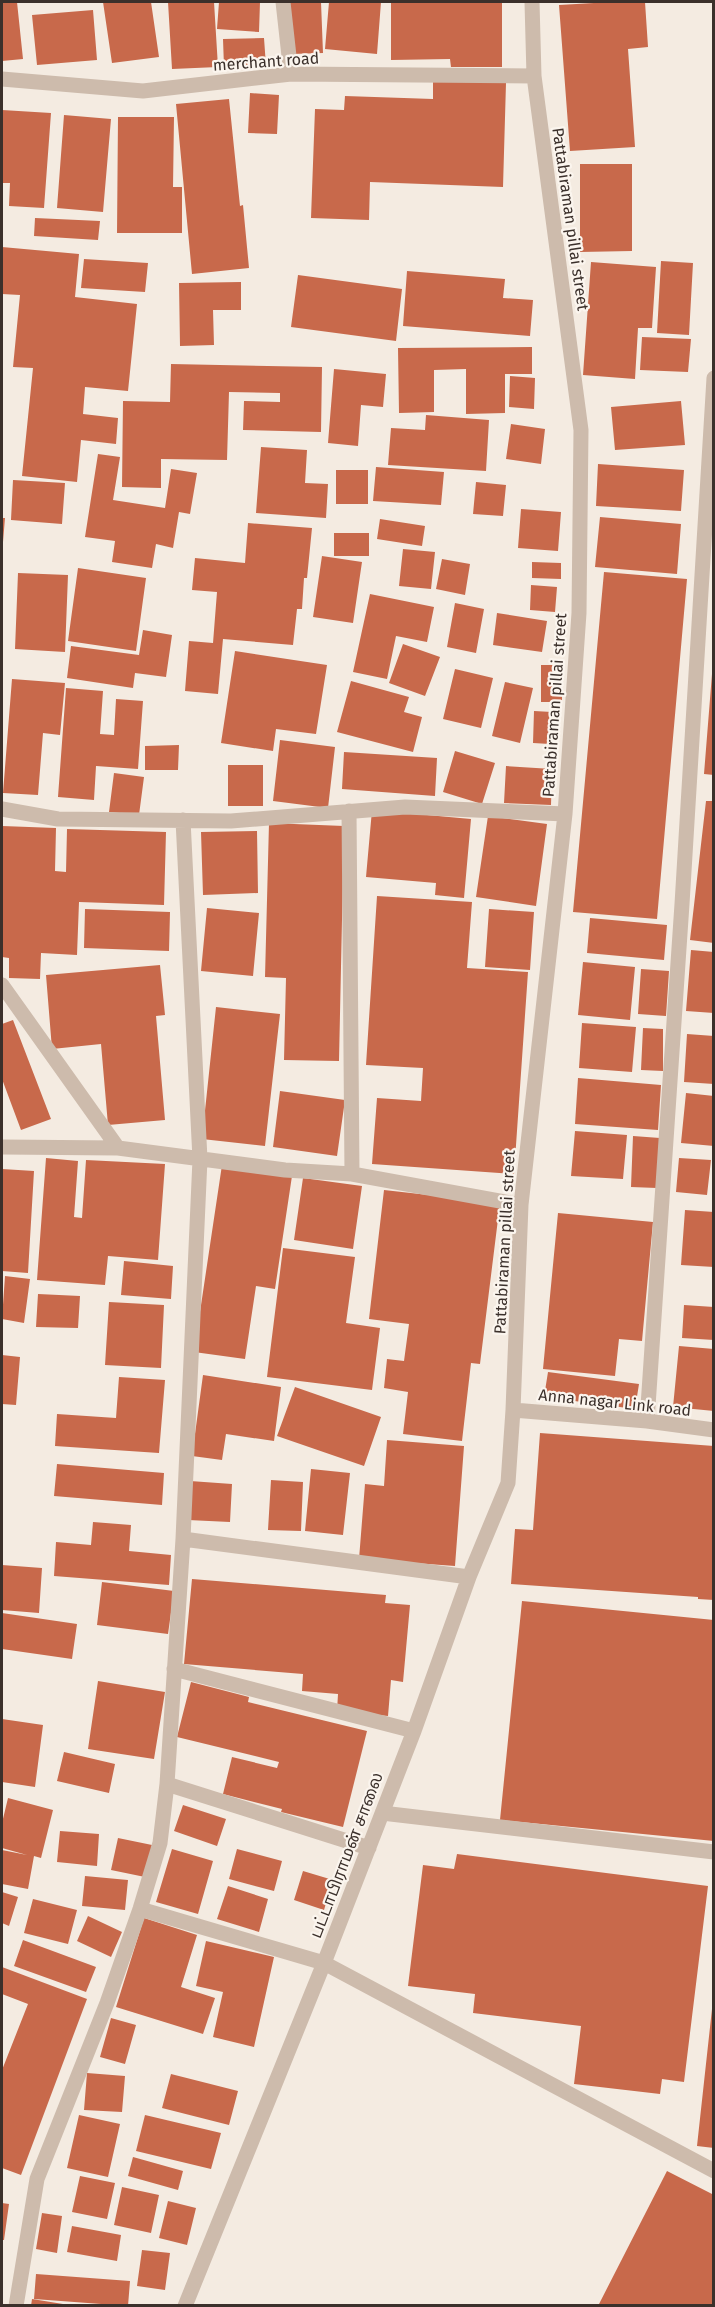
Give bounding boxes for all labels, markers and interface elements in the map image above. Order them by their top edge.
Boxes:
street label: merchant road [212,48,320,75]
street label: Pattabiraman pillai street [548,126,593,312]
street label: Pattabiraman pillai street [539,612,570,798]
street label: Pattabiraman pillai street [490,1149,519,1335]
street label: Anna nagar Link road [538,1385,692,1420]
street label: பட்டாபிராமன் சாலை [306,1770,387,1941]

